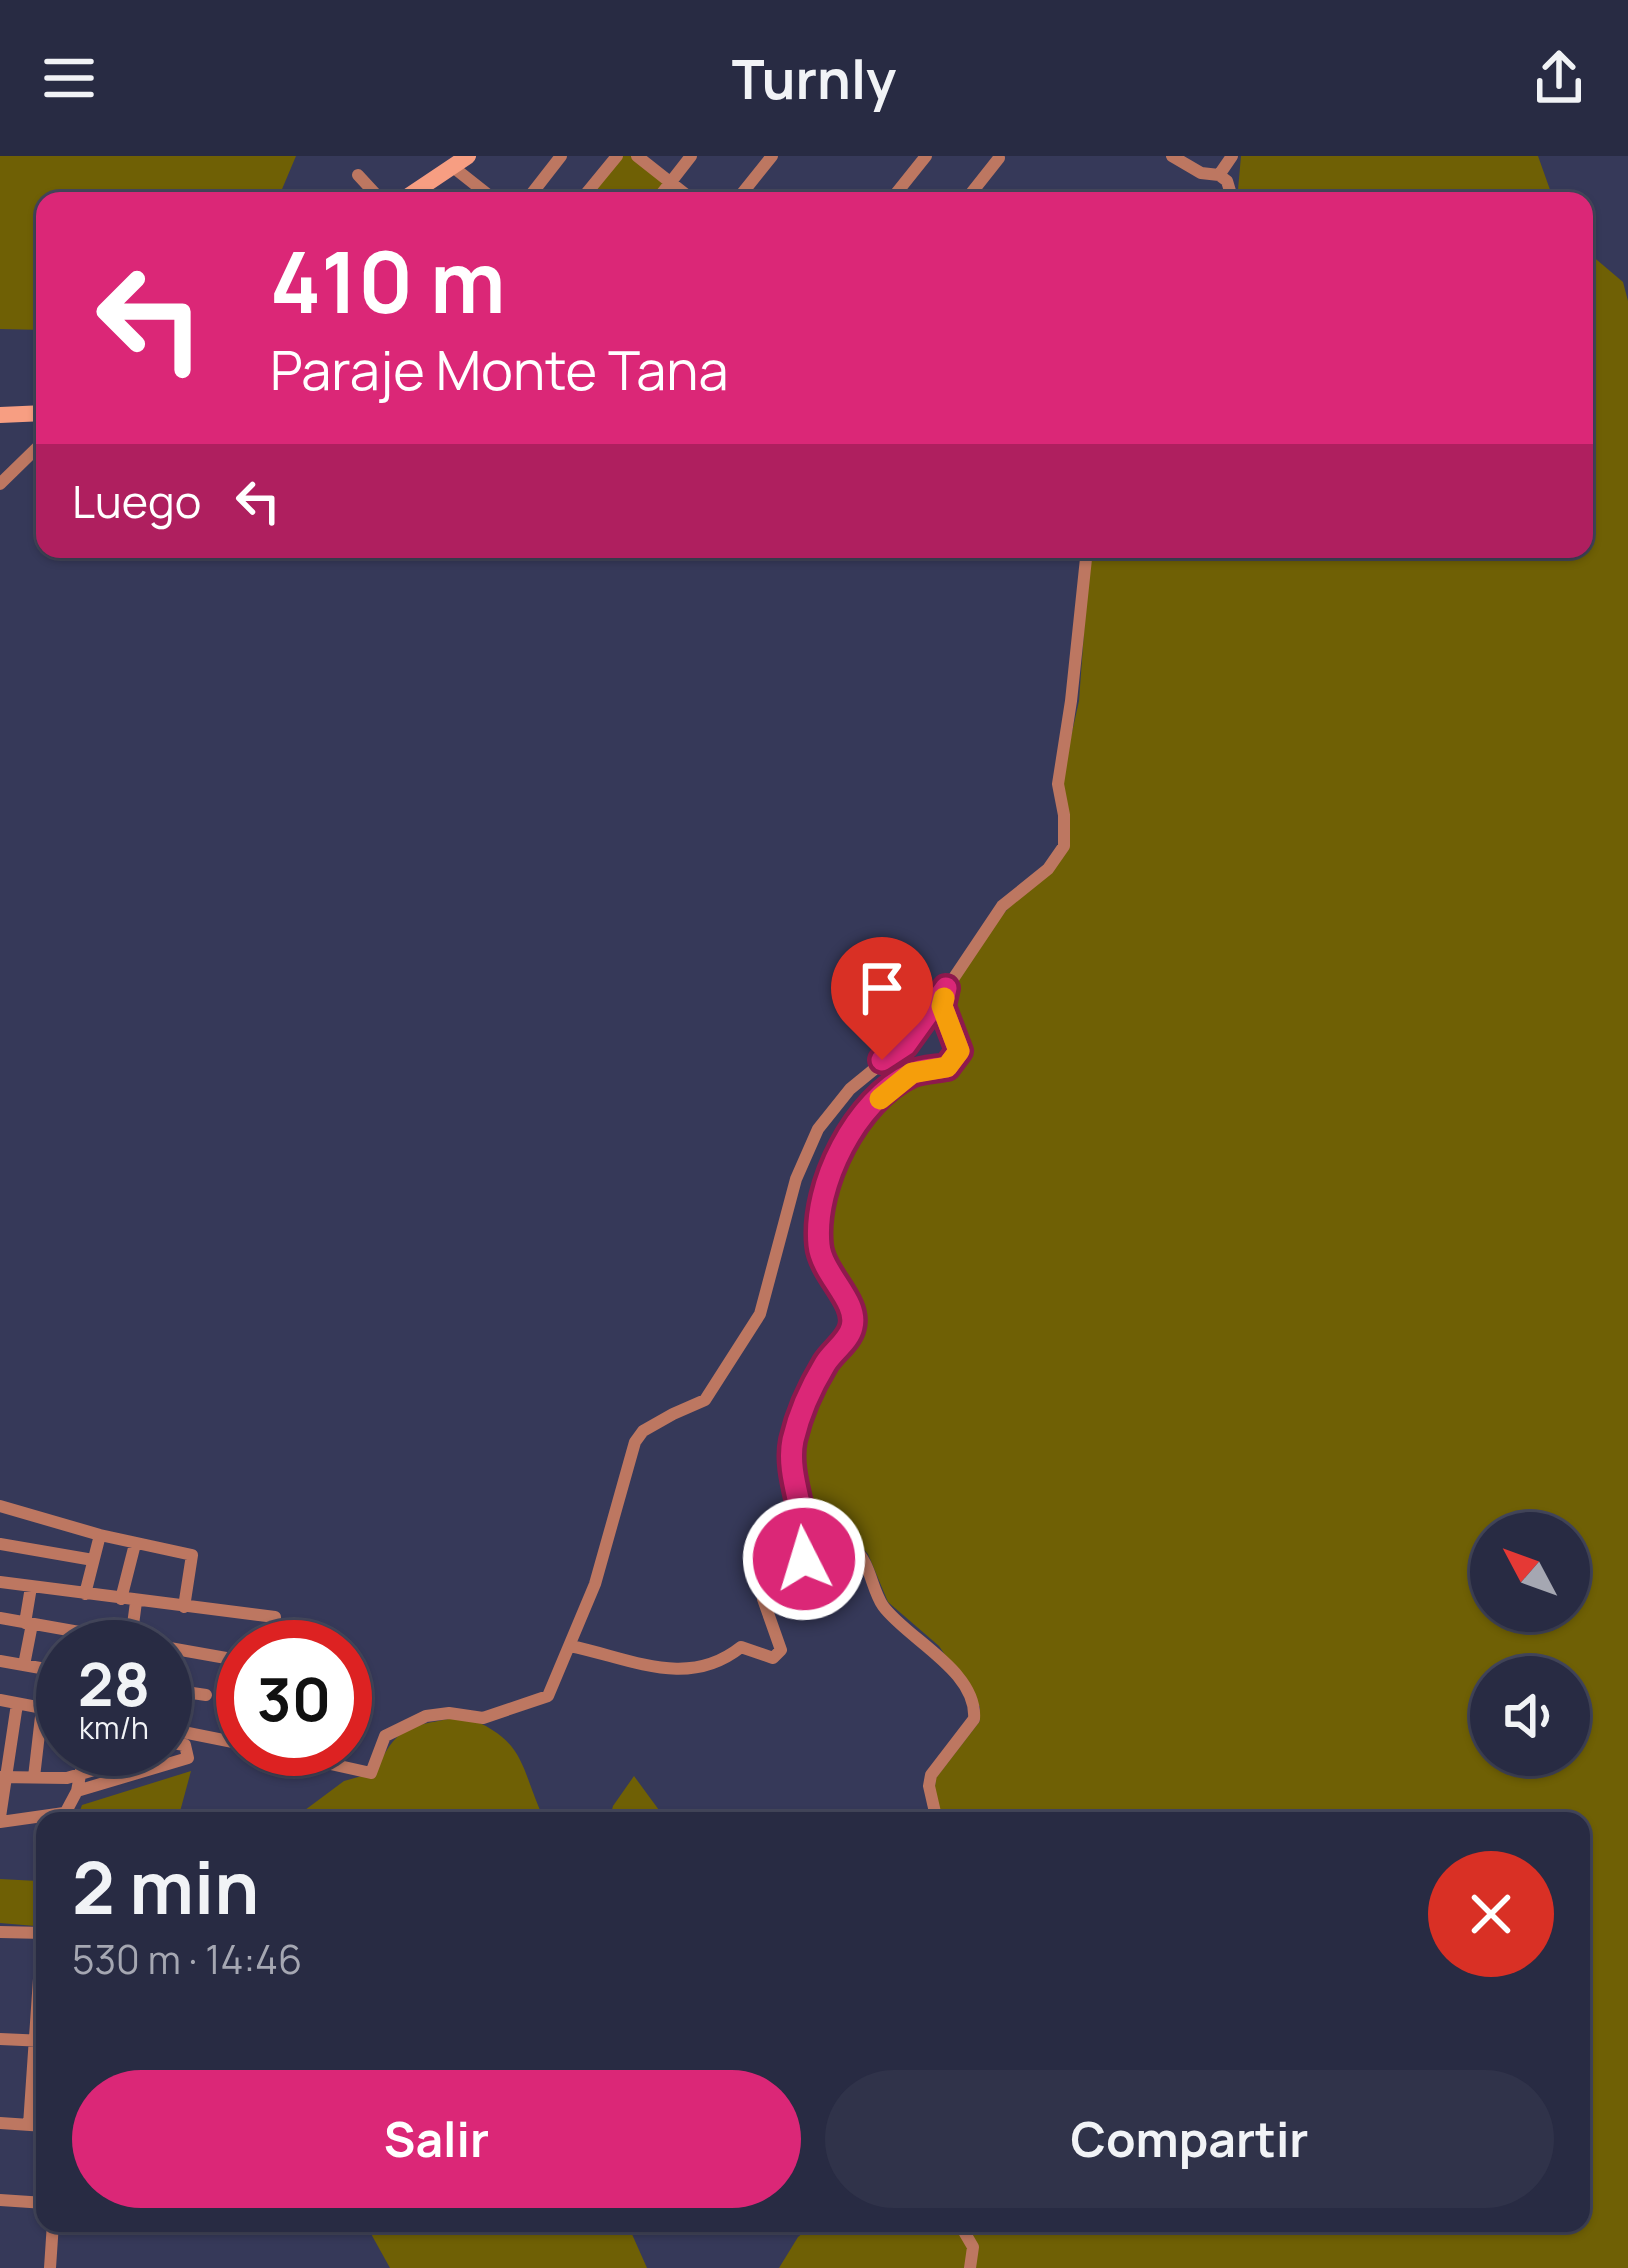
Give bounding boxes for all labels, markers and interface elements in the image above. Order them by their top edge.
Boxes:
text: Turnly [732,41,896,115]
icon: menu [36,45,102,111]
icon: share [1526,45,1592,111]
text: 410 m [270,223,506,338]
icon: left [72,240,228,396]
text: Paraje Monte Tana [270,332,728,406]
icon: left [225,468,291,534]
text: Luego [72,470,201,532]
pin [831,937,933,1060]
icon: arrive [849,955,915,1021]
position arrow [741,1496,867,1622]
north arrow [1470,1512,1590,1632]
map controls [1470,1512,1590,1776]
speed limit sign: 30 [216,1620,372,1776]
text: 28 [78,1642,150,1724]
button: sound [1470,1656,1590,1776]
text: km/h [79,1707,149,1748]
text: 2 min [72,1837,259,1936]
button: close [1428,1851,1554,1977]
text: 530 m · 14:46 [72,1932,302,1986]
button: Salir [72,2070,801,2208]
button: Compartir [825,2070,1554,2208]

